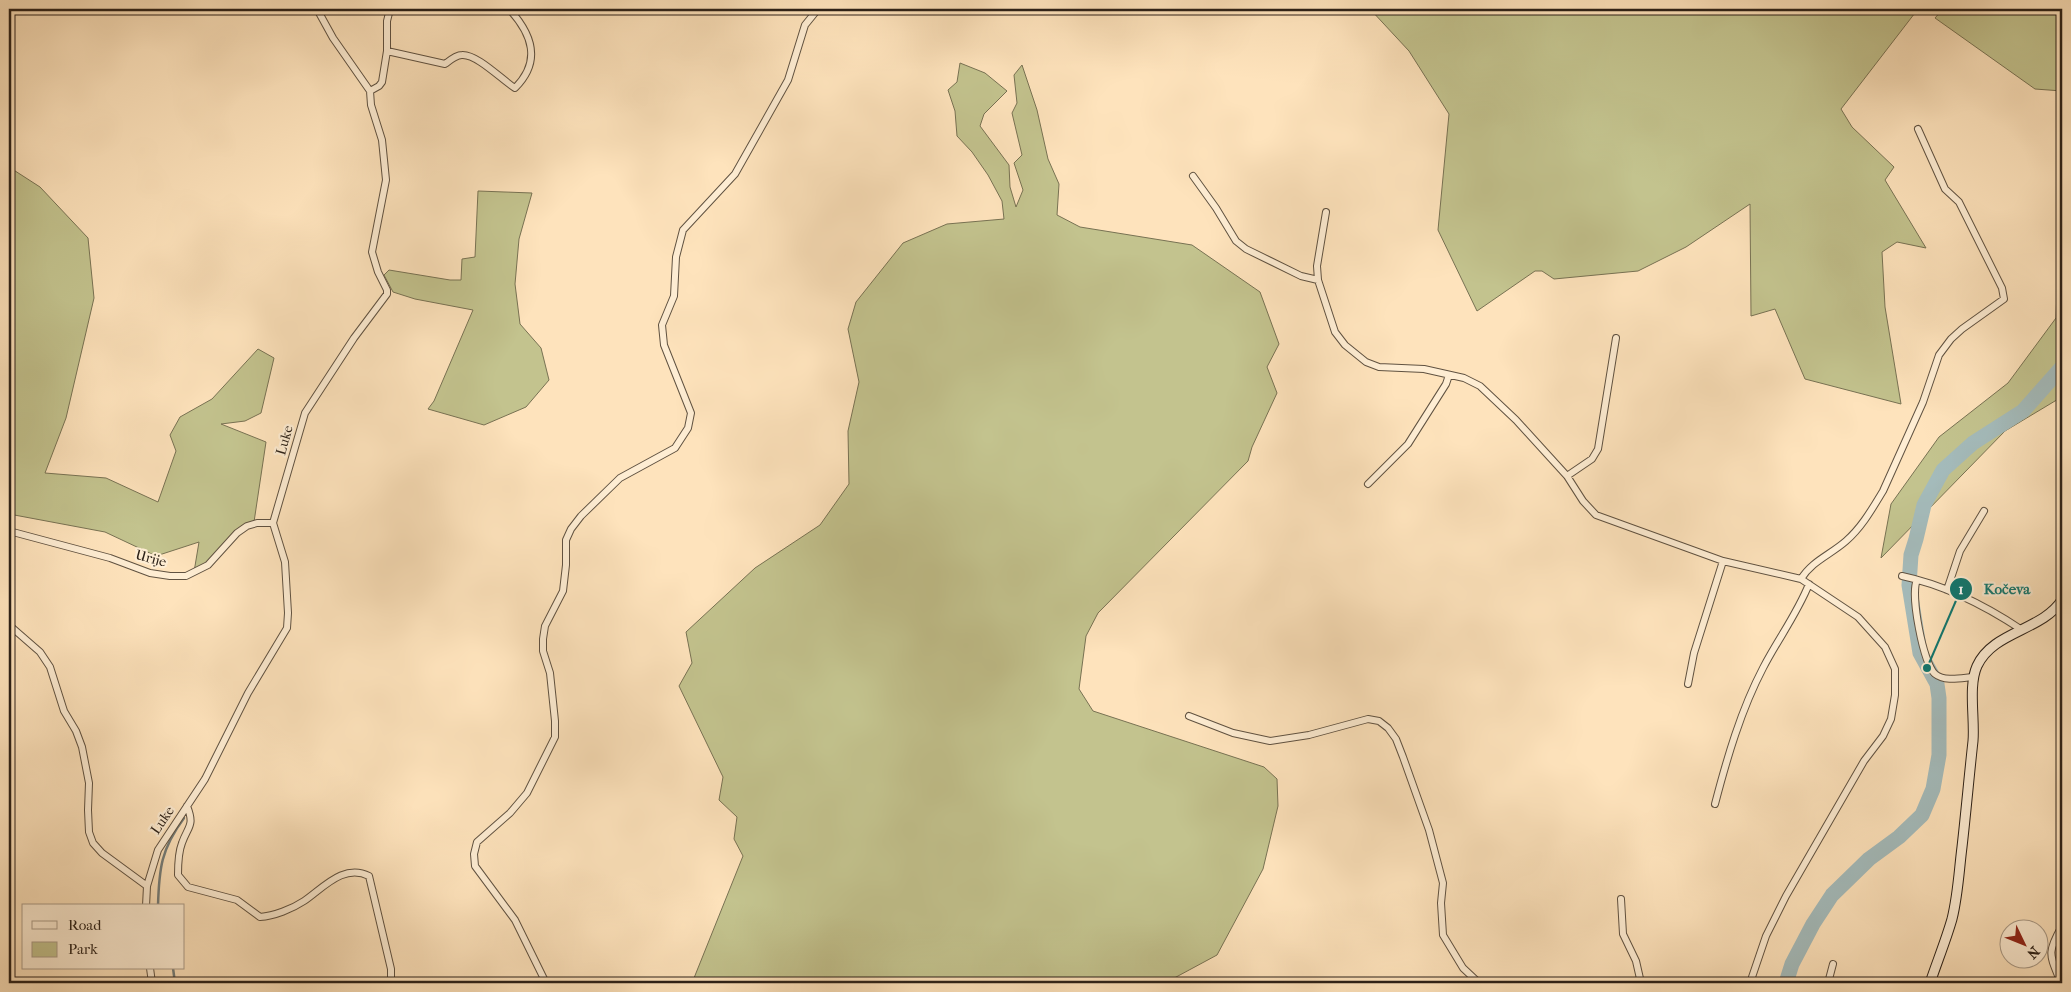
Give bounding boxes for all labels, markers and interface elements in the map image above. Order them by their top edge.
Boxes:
street label: Luke [272,423,297,457]
street label: Urije [134,546,168,571]
callout: Kočeva [1948,574,2040,604]
text: 1 [1958,580,1964,598]
text: Kočeva [1984,580,2031,598]
street label: Luke [147,803,178,838]
legend [22,904,185,970]
text: Road [68,916,102,934]
north arrow [1998,920,2048,970]
text: Park [68,940,98,958]
text: N [2023,943,2043,962]

